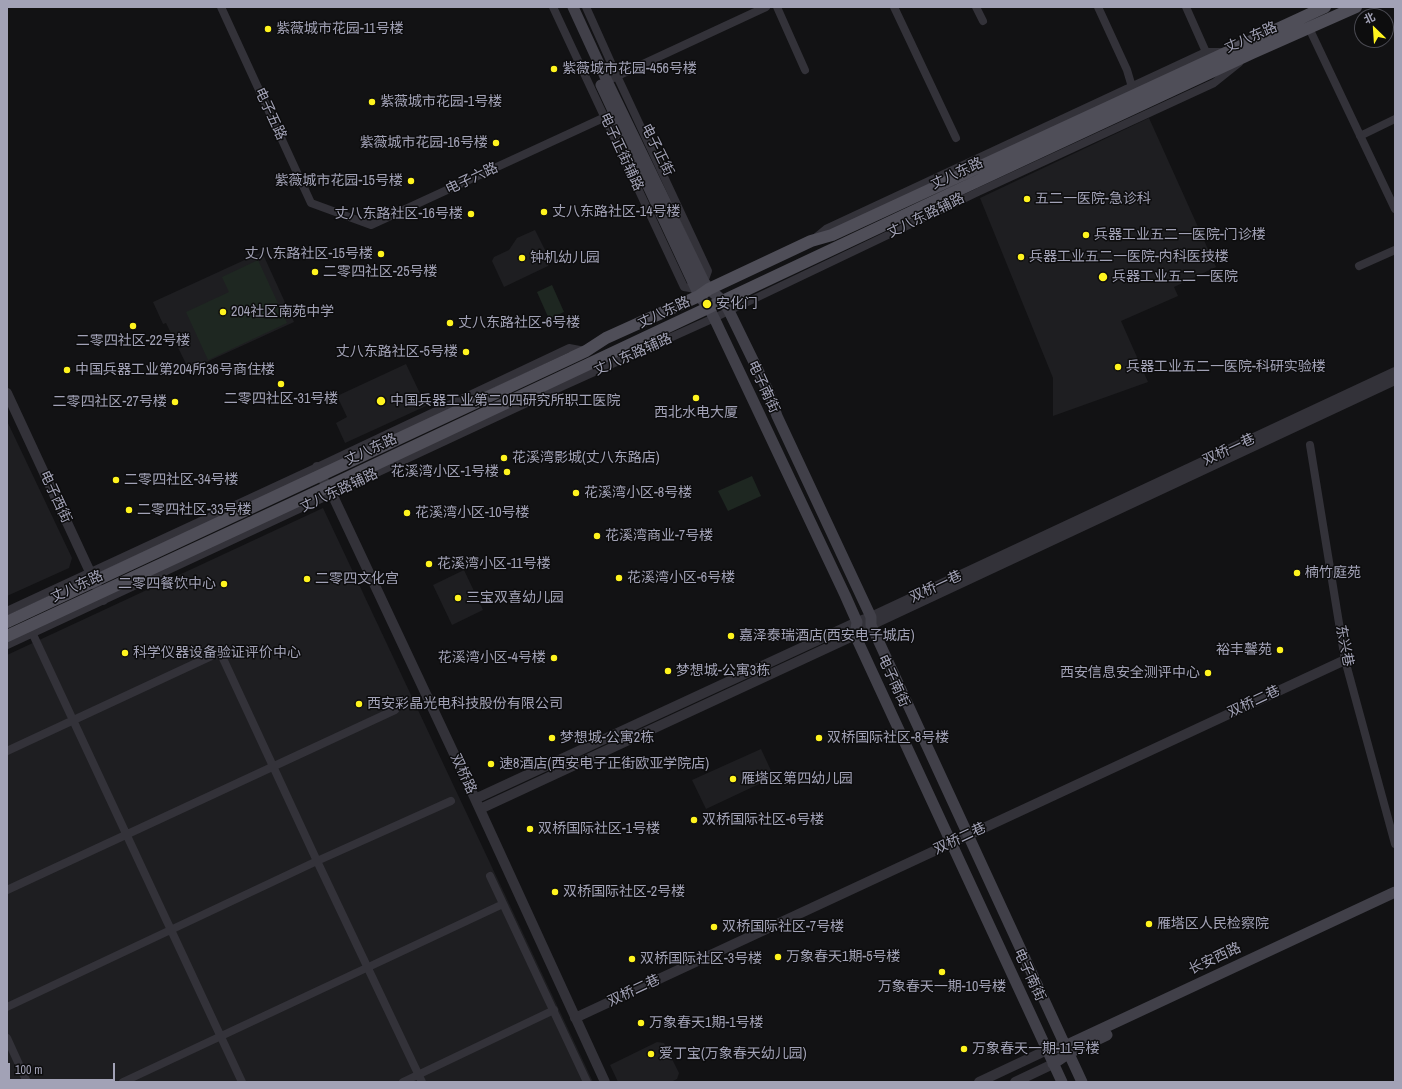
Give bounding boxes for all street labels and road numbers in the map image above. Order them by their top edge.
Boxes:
street label: 丈八东路 [1222,19,1280,57]
street label: 电子五路 [251,85,289,143]
street label: 电子正街辅路 [596,110,646,194]
street label: 电子正街 [637,121,677,179]
street label: 丈八东路 [928,155,986,193]
street label: 电子六路 [443,160,501,198]
street label: 丈八东路辅路 [885,190,967,242]
street label: 丈八东路 [635,294,693,332]
street label: 丈八东路辅路 [591,330,675,380]
street label: 电子南街 [744,358,782,416]
street label: 丈八东路 [342,431,400,469]
street label: 双桥一巷 [1200,431,1258,469]
street label: 丈八东路辅路 [297,466,381,516]
street label: 电子西街 [36,468,74,526]
street label: 丈八东路 [48,568,106,606]
street label: 双桥一巷 [907,568,965,606]
street label: 东兴巷 [1332,624,1356,668]
street label: 电子南街 [874,652,912,710]
street label: 双桥二巷 [1225,683,1283,721]
street label: 双桥路 [447,751,479,797]
street label: 双桥二巷 [931,820,989,858]
street label: 长安西路 [1186,940,1244,978]
street label: 电子南街 [1010,946,1048,1004]
street label: 双桥二巷 [605,972,663,1010]

